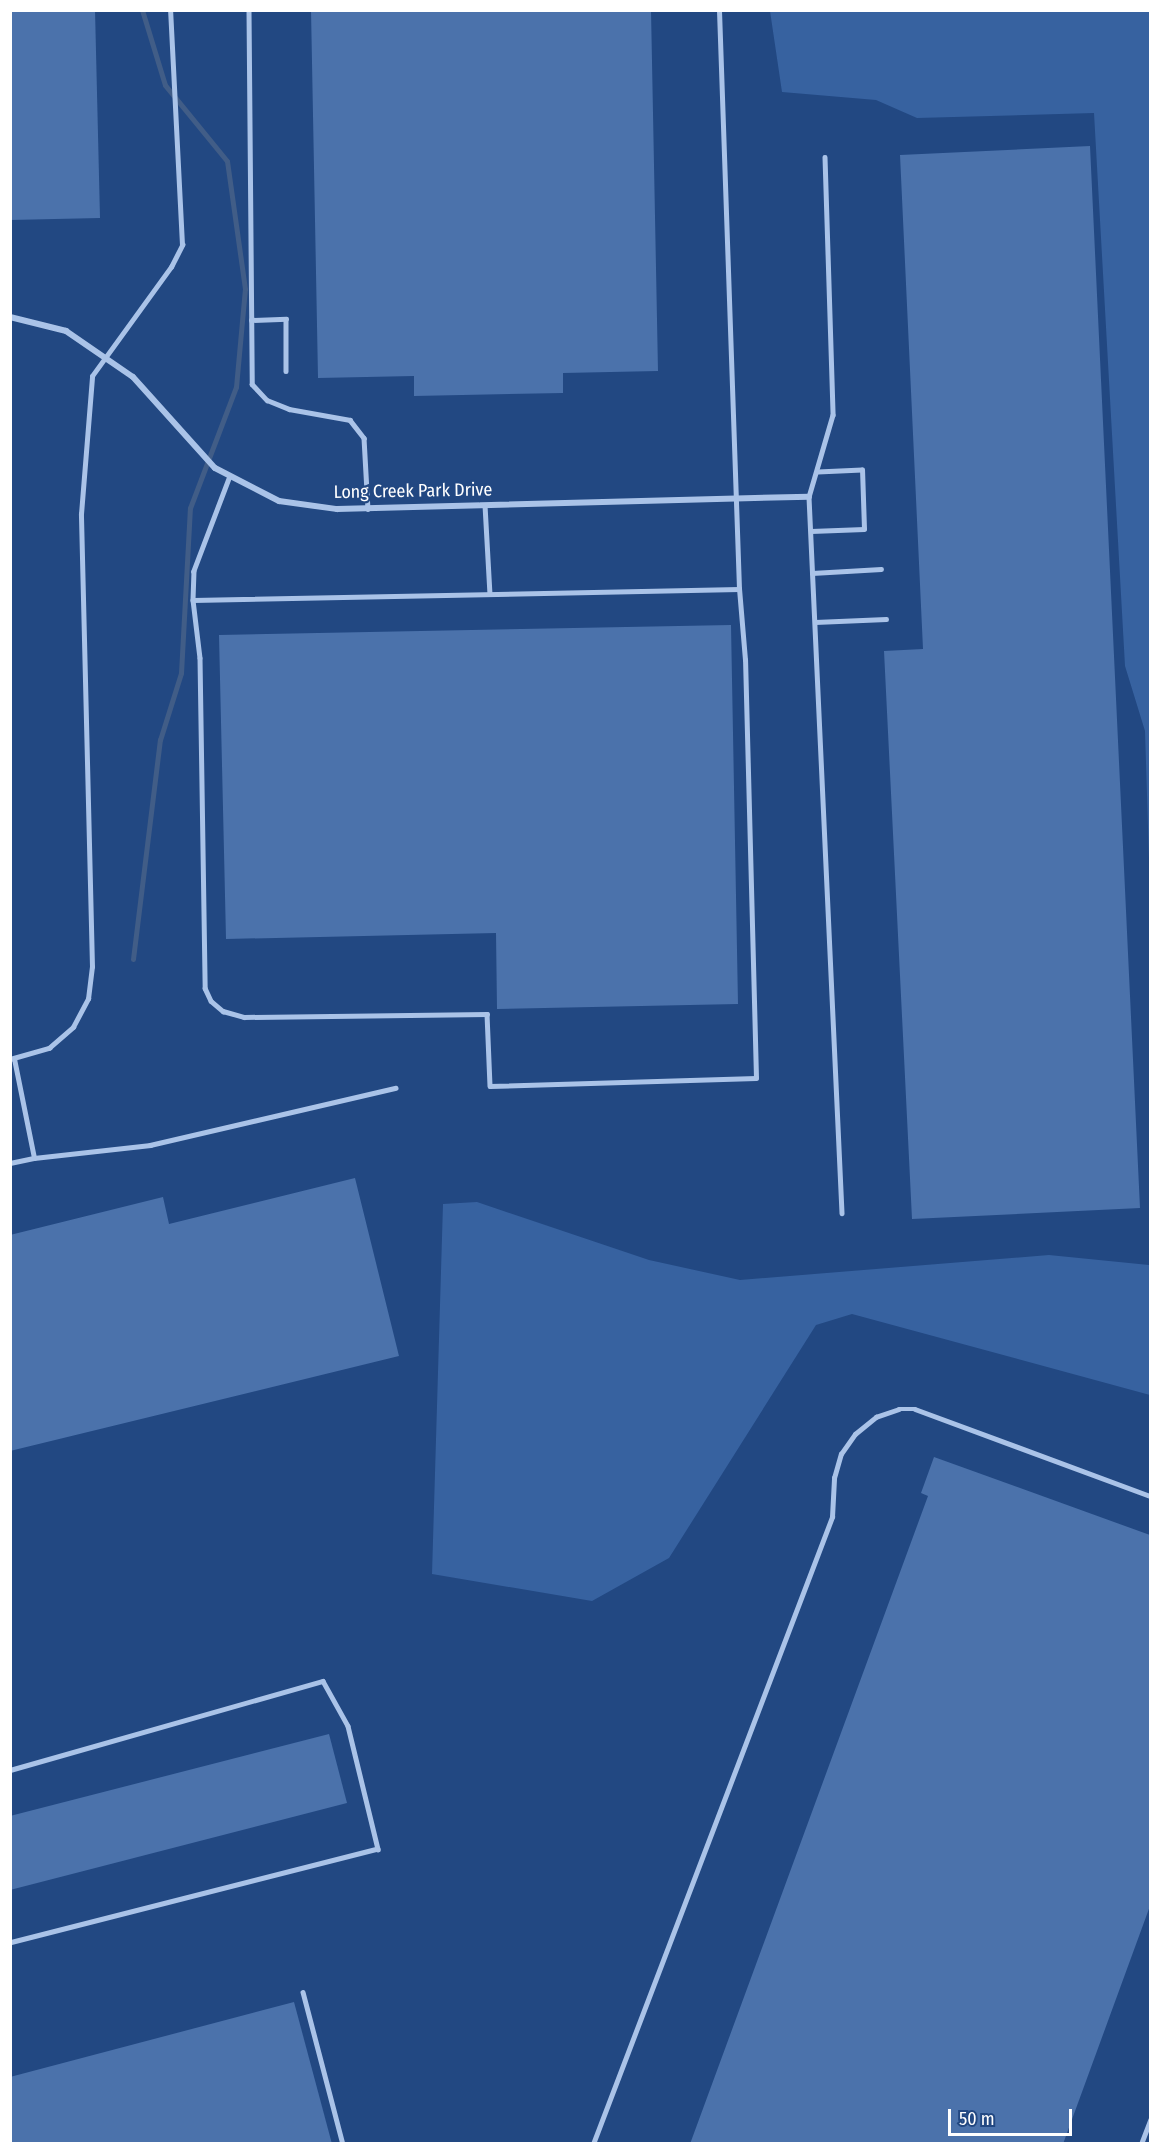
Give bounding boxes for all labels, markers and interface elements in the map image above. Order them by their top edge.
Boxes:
street label: Long Creek Park Drive [334,479,492,503]
scale bar [951,2097,1076,2135]
text: 50 m [959,2108,995,2130]

